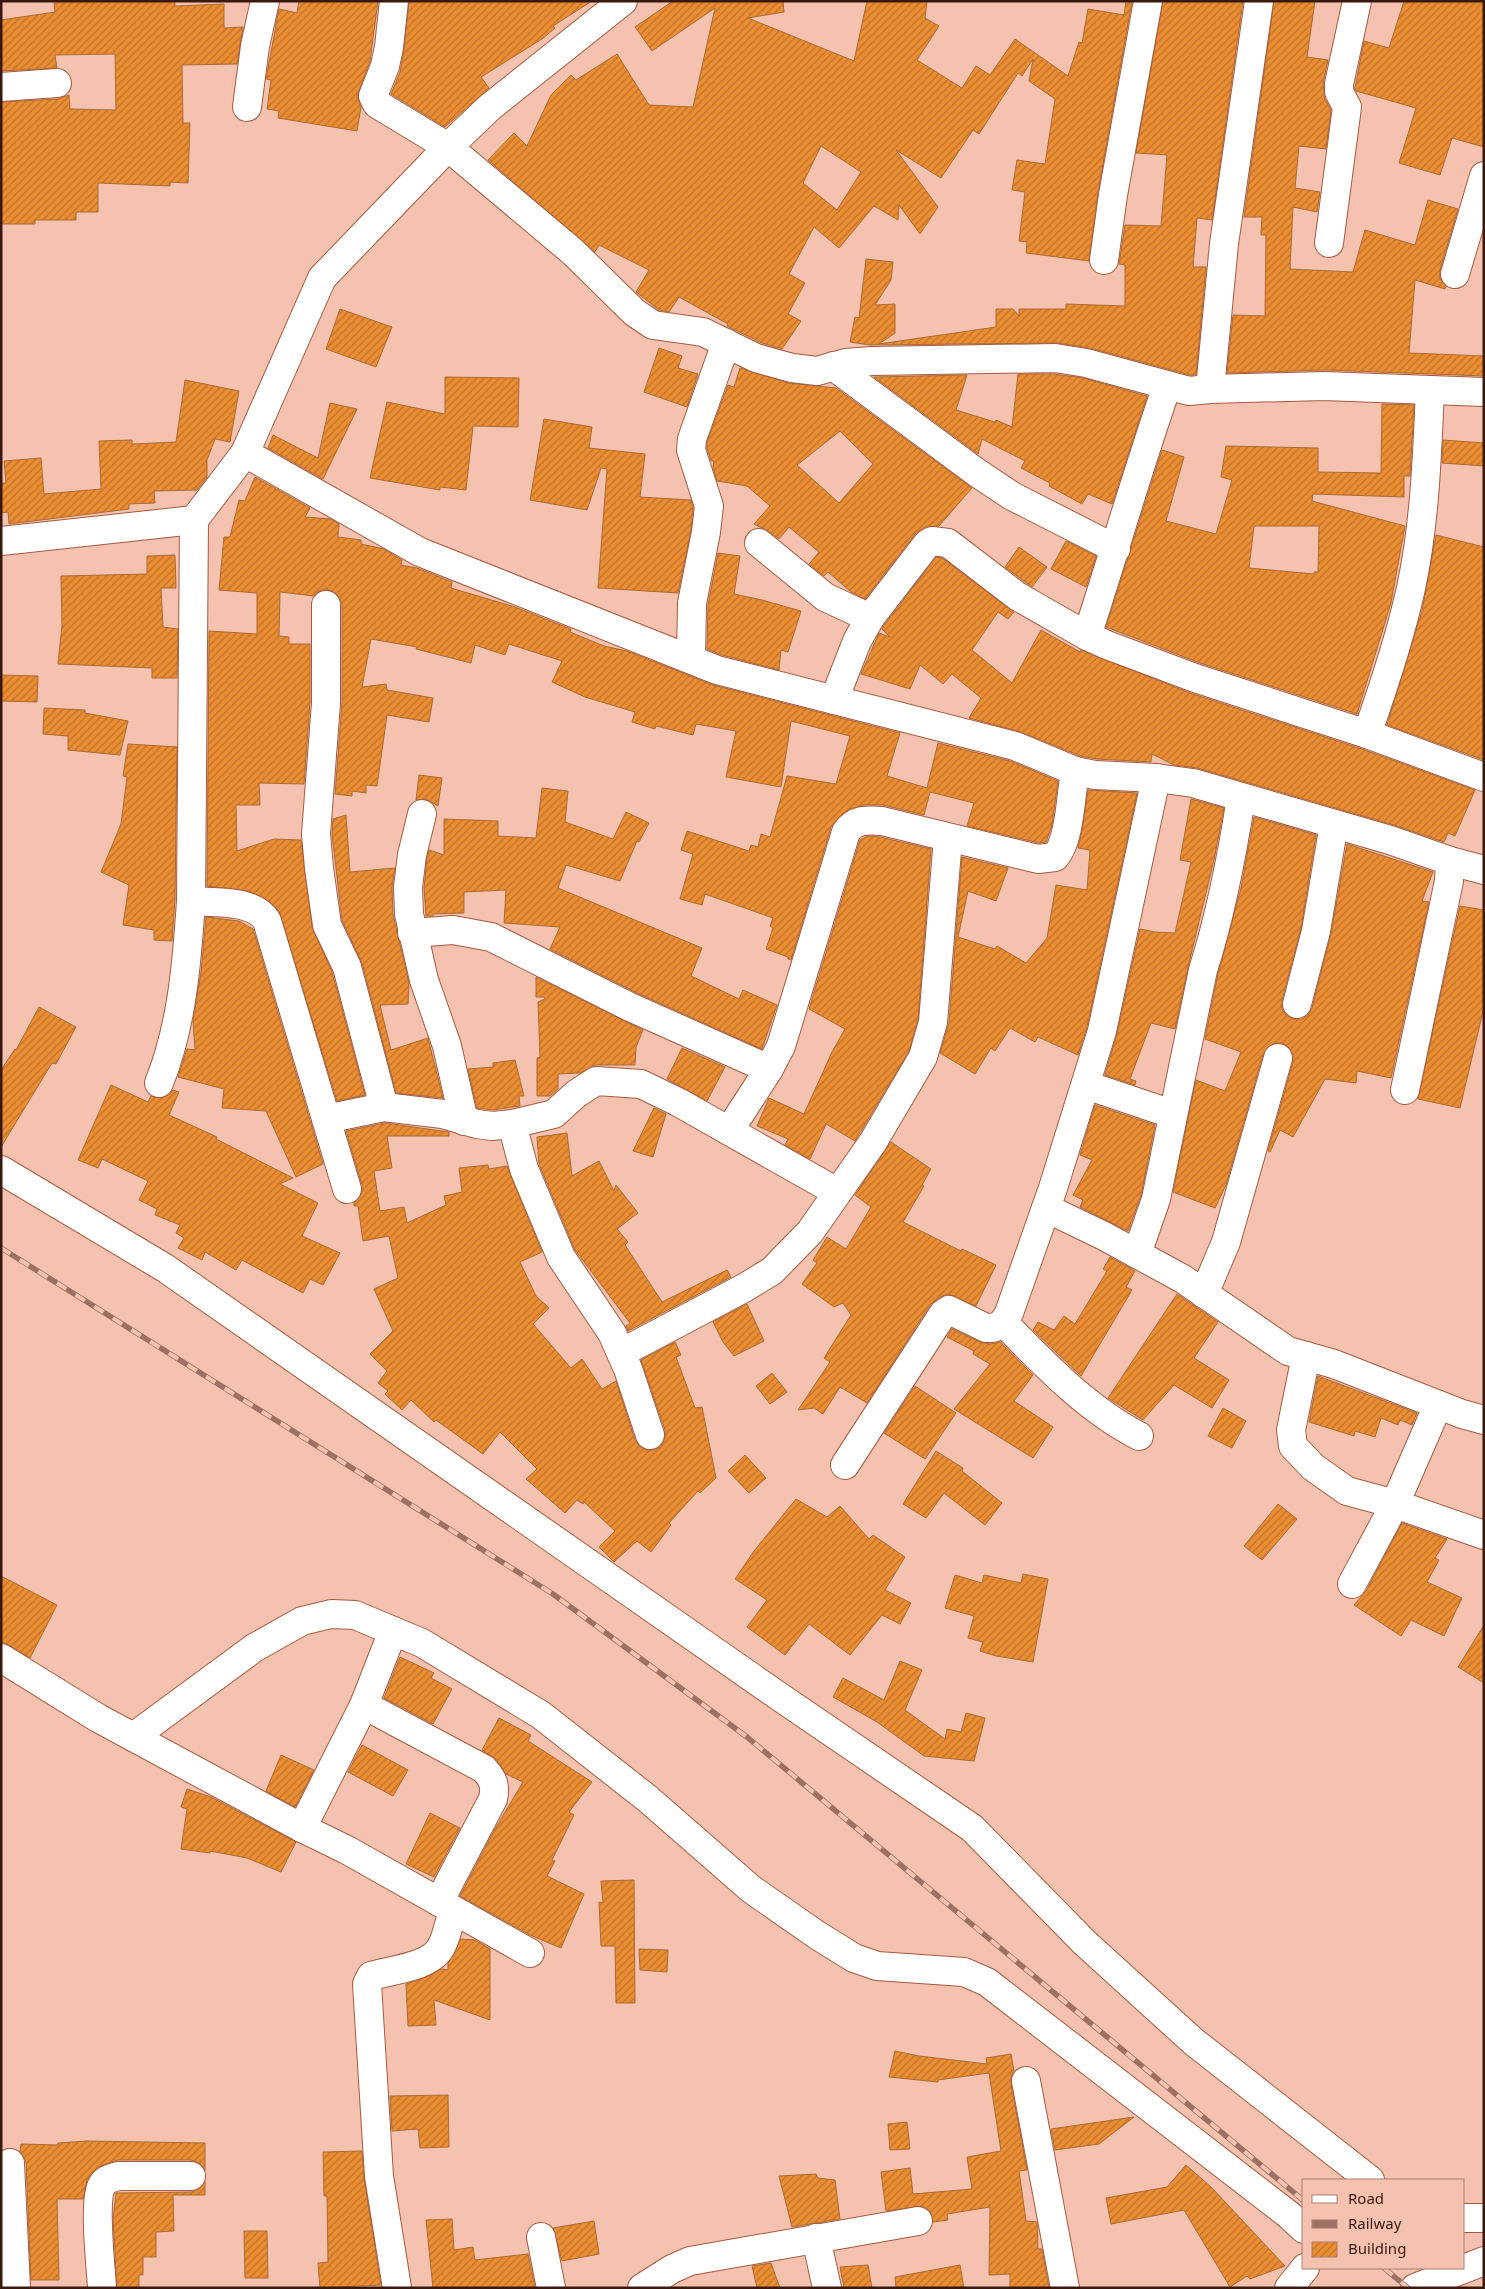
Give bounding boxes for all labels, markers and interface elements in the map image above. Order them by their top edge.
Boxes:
legend [1302,2179,1465,2269]
text: Road [1348,2188,1384,2208]
text: Railway [1348,2213,1402,2233]
text: Building [1348,2238,1406,2258]

